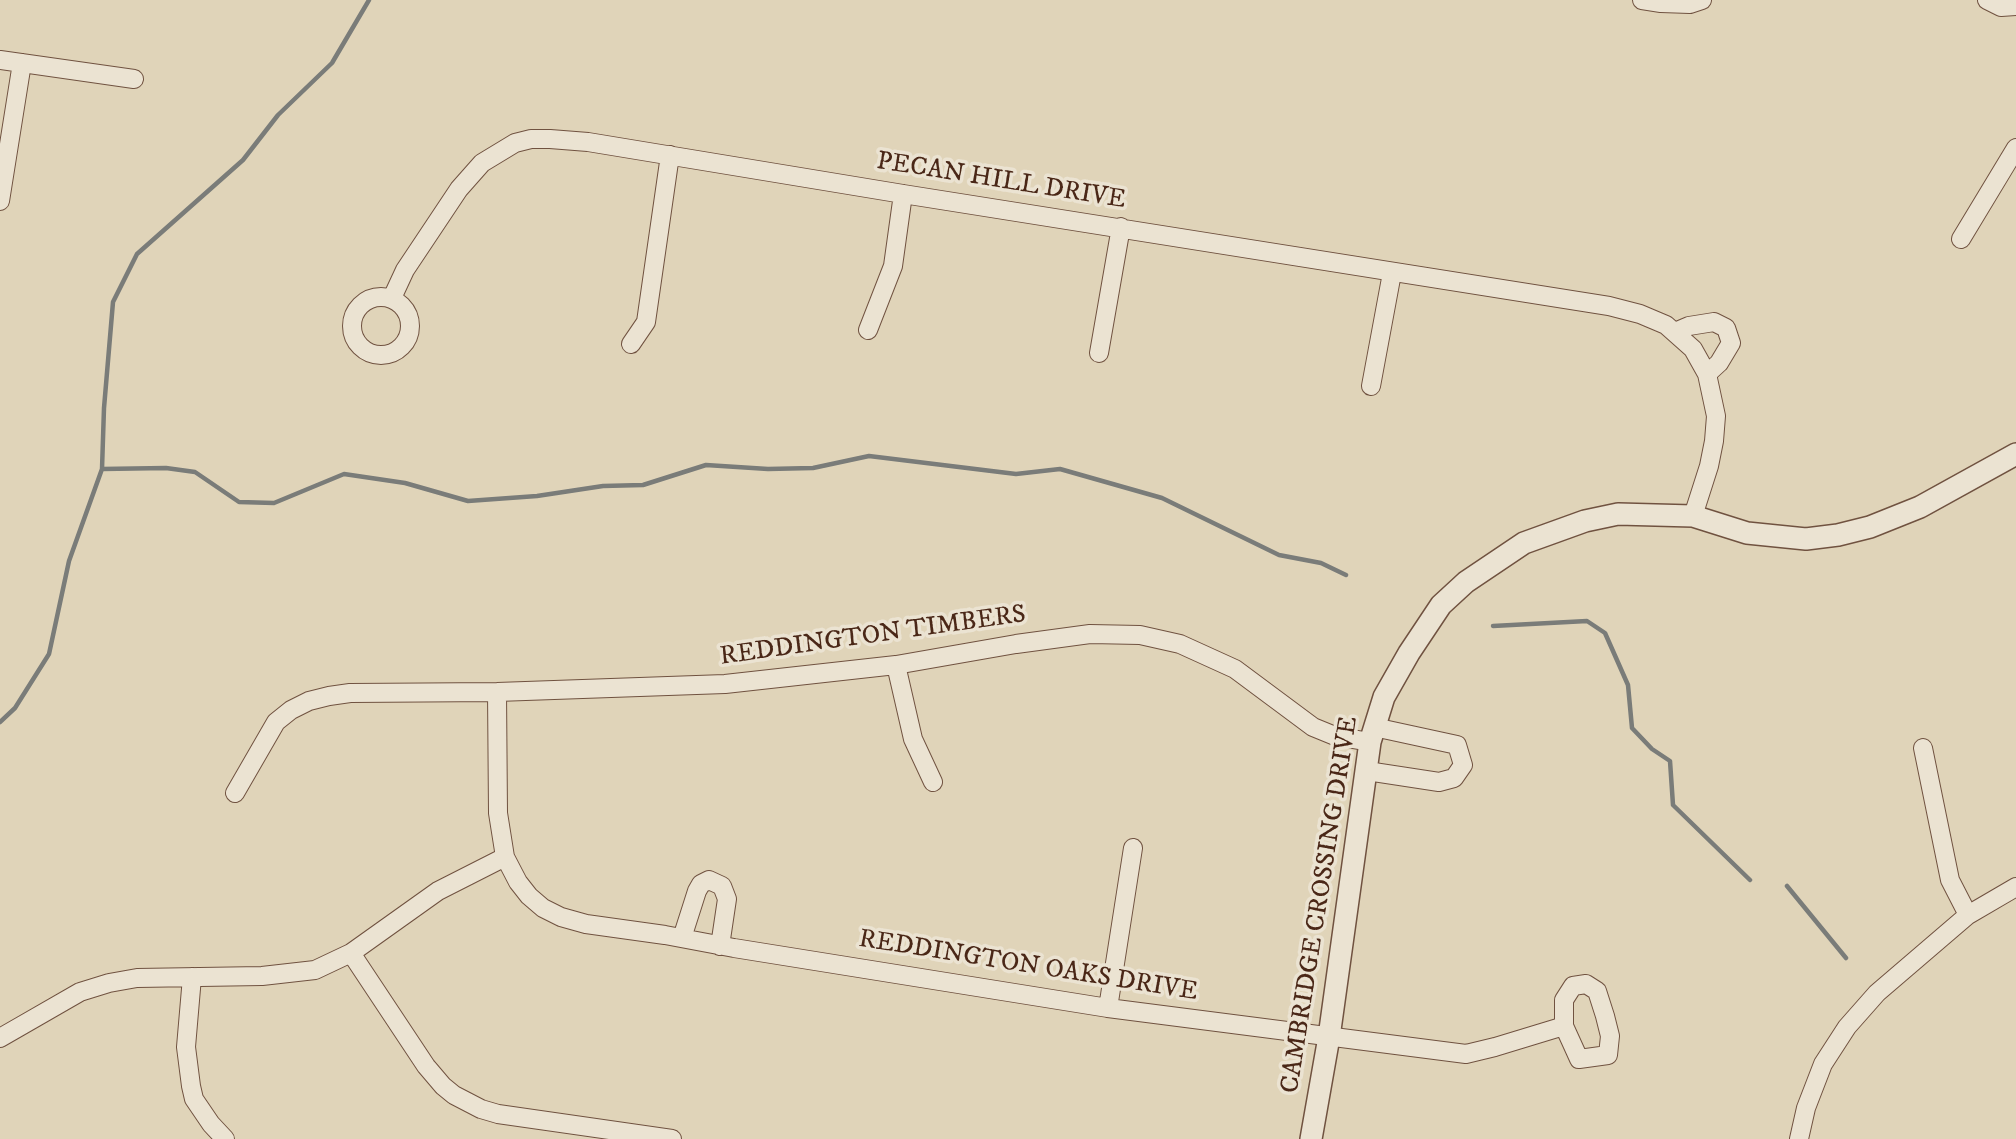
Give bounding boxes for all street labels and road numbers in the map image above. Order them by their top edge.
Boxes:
street label: PECAN HILL DRIVE [874,147,1128,217]
street label: REDDINGTON TIMBERS [718,600,1028,674]
street label: CAMBRIDGE CROSSING DRIVE [1276,714,1366,1096]
street label: REDDINGTON OAKS DRIVE [856,925,1200,1009]

